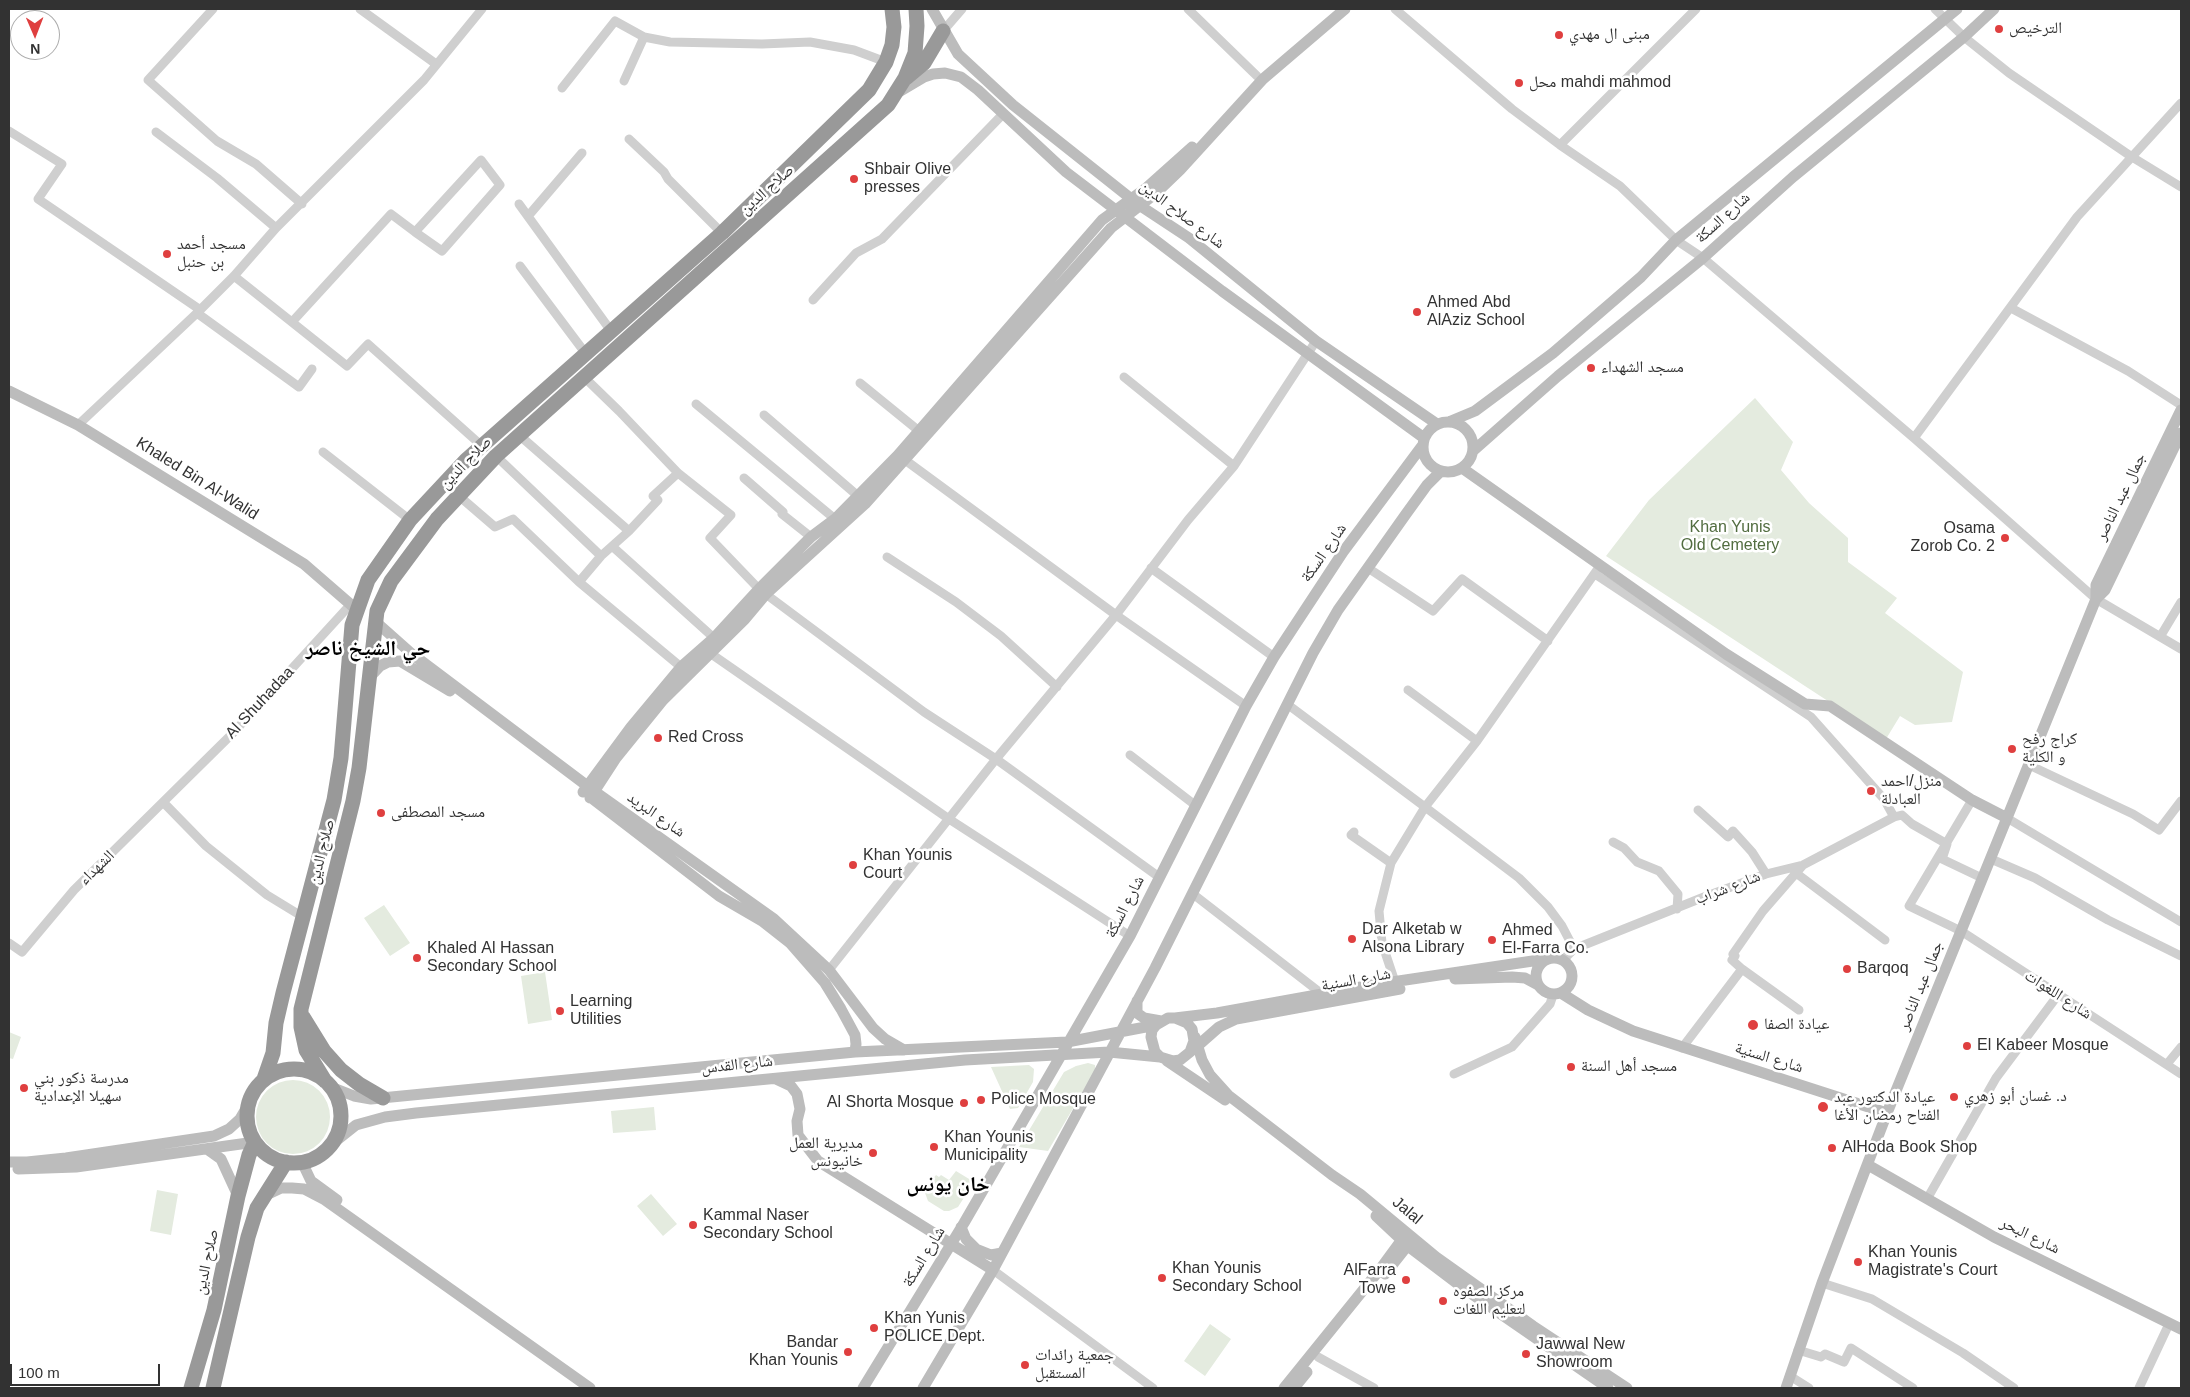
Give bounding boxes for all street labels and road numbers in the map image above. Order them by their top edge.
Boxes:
street label: صلاح الدين [736,161,798,219]
street label: شارع صلاح الدين [1136,177,1228,253]
street label: شارع السكة [1692,188,1754,248]
street label: صلاح الدين [436,432,496,494]
street label: Khaled Bin Al-Walid [132,434,262,524]
street label: جمال عبد الناصر [2092,450,2150,544]
street label: شارع السكة [1297,520,1351,586]
street label: Al Shuhadaa [222,663,298,743]
street label: شارع البريد [623,788,689,842]
street label: صلاح الدين [305,817,339,887]
street label: الشهداء [75,846,119,890]
street label: شارع شراب [1693,867,1763,909]
street label: شارع السكة [1101,873,1149,941]
street label: جمال عبد الناصر [1894,939,1948,1033]
street label: شارع السنية [1320,964,1392,996]
street label: شارع اللغوات [2021,966,2095,1024]
street label: شارع السنية [1733,1039,1805,1077]
street label: شارع القدس [700,1052,774,1078]
street label: Jalal [1388,1193,1426,1229]
street label: شارع البحر [1997,1213,2063,1259]
street label: شارع السكة [898,1223,950,1291]
street label: صلاح الدين [191,1227,223,1297]

